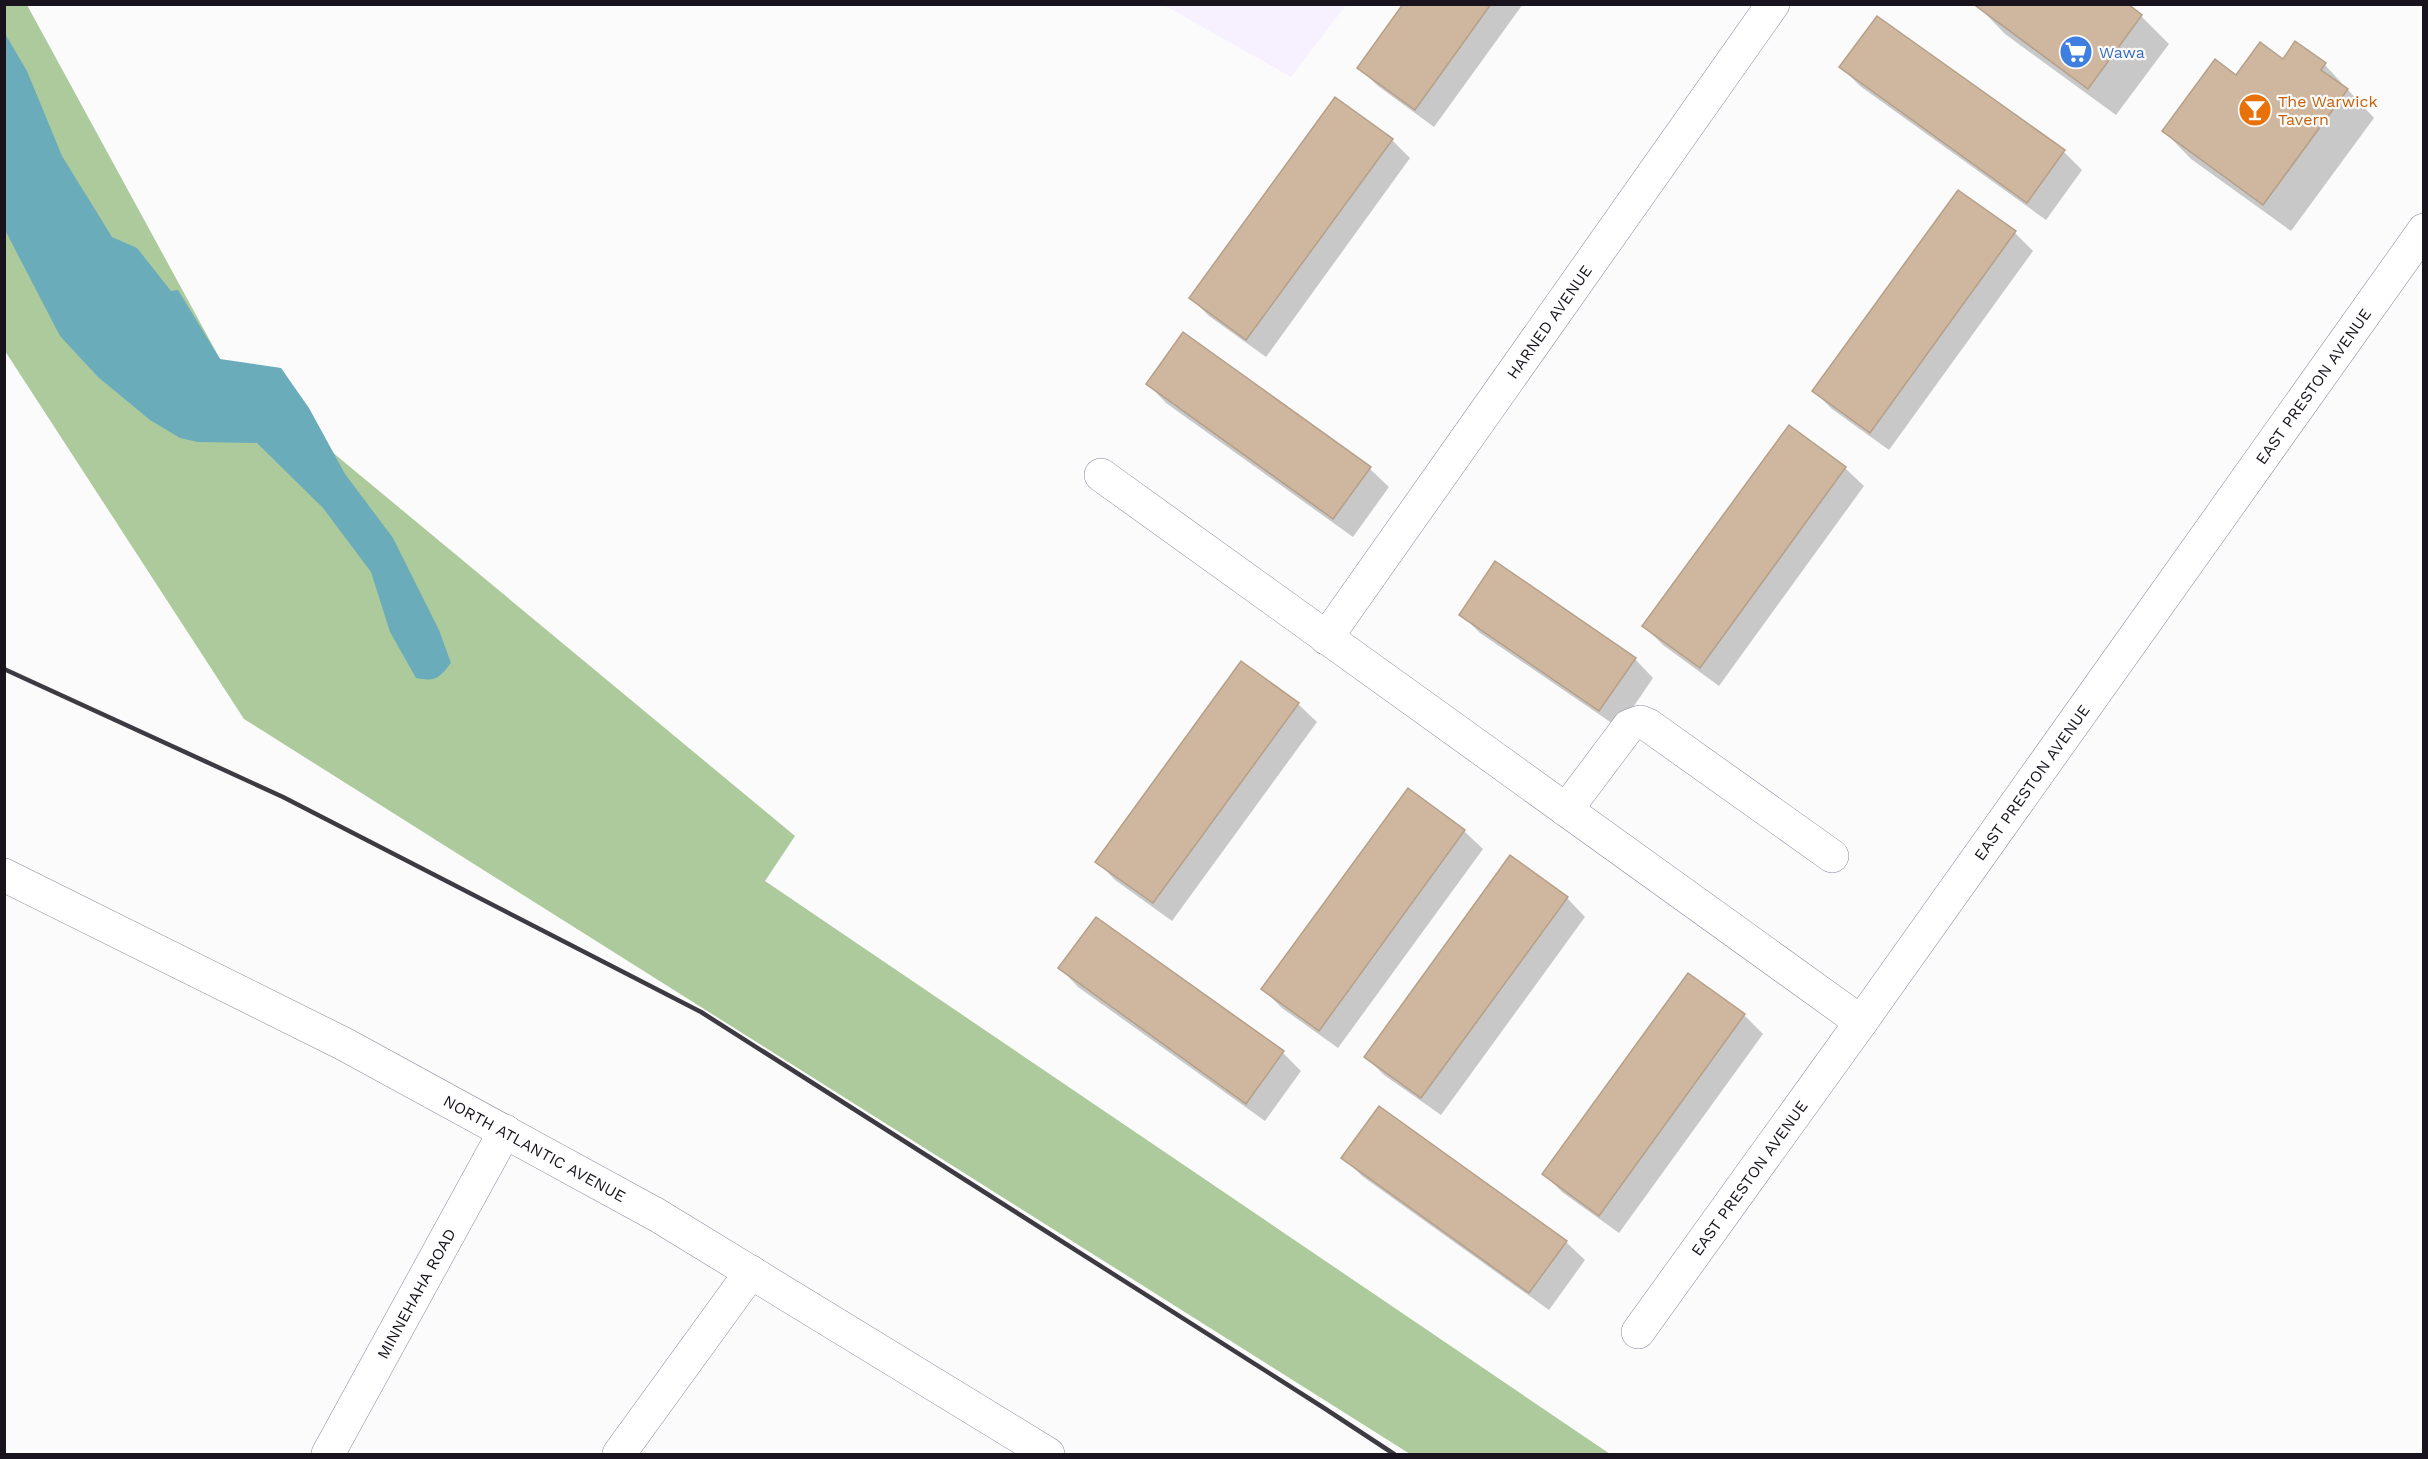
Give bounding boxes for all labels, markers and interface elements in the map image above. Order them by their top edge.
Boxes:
supermarket icon: Wawa [2058,34,2094,70]
place label: Wawa [2099,43,2145,62]
bar icon: The Warwick Tavern [2237,92,2273,128]
place label: The Warwick Tavern [2278,92,2378,129]
street label: HARNED AVENUE [1503,261,1596,383]
street label: EAST PRESTON AVENUE [2252,305,2375,468]
street label: EAST PRESTON AVENUE [1970,701,2094,864]
street label: NORTH ATLANTIC AVENUE [440,1091,629,1206]
street label: EAST PRESTON AVENUE [1687,1097,1812,1259]
street label: MINNEHAHA ROAD [373,1225,460,1362]

